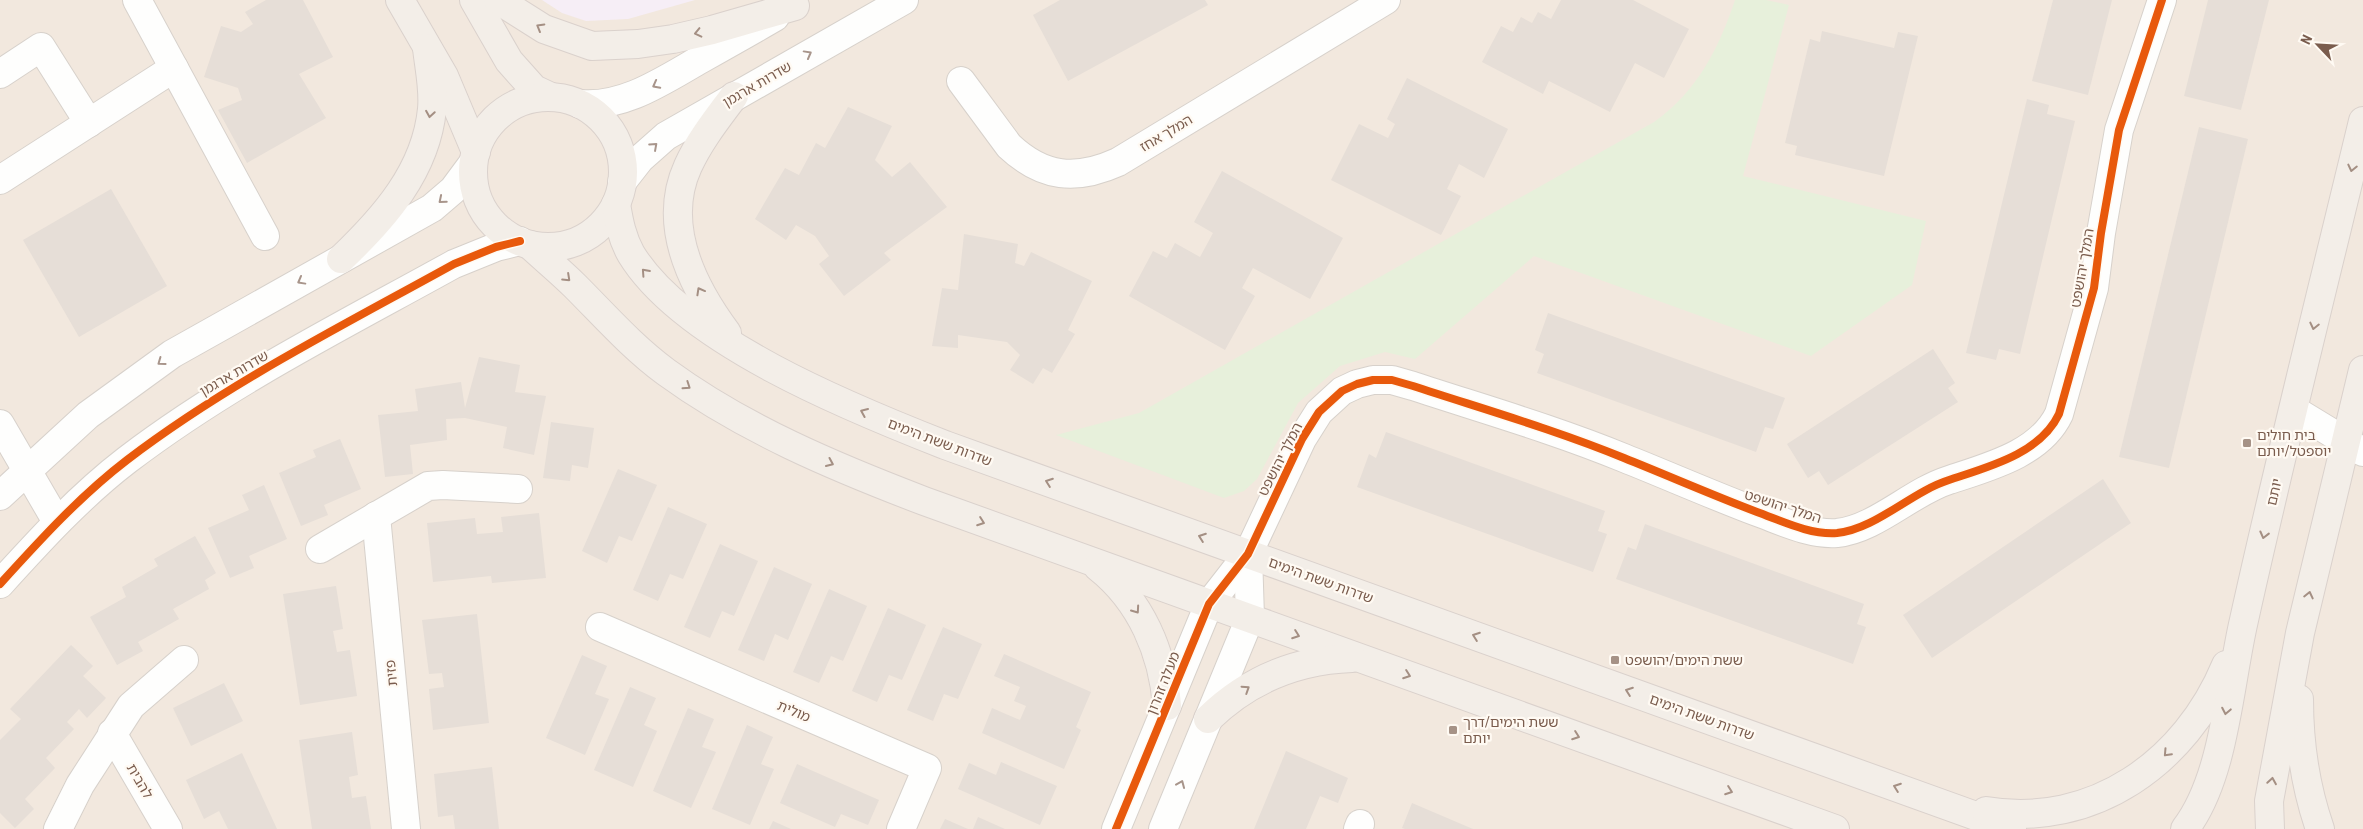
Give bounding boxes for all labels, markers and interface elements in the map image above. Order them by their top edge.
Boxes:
north arrow [2293,20,2343,70]
one-way arrow [537,23,546,33]
one-way arrow [694,27,703,38]
text: N [2297,32,2315,47]
one-way arrow [803,51,812,61]
street label: שדרות ארגמן [720,58,794,110]
one-way arrow [652,78,661,88]
one-way arrow [426,109,436,118]
street label: המלך אחז [1137,111,1195,155]
one-way arrow [648,143,657,152]
one-way arrow [2347,164,2358,173]
one-way arrow [439,194,448,202]
street label: המלך יהושפט [2067,227,2097,309]
one-way arrow [642,268,651,277]
one-way arrow [561,272,570,281]
one-way arrow [298,275,307,285]
one-way arrow [696,288,706,297]
one-way arrow [2309,322,2320,331]
street label: שדרות ארגמן [197,347,271,399]
one-way arrow [157,356,167,365]
one-way arrow [681,380,691,389]
one-way arrow [860,408,869,419]
street label: שדרות ששת הימים [886,415,994,469]
street label: המלך יהושפט [1255,420,1305,498]
place label: בית חולים יוספטל/יותם [2257,427,2331,459]
marker: בית חולים יוספטל/יותם [2241,437,2253,449]
one-way arrow [825,456,834,467]
street label: יותם [2263,477,2285,507]
one-way arrow [1045,478,1054,488]
street label: המלך יהושפט [1742,486,1824,526]
one-way arrow [977,516,985,526]
one-way arrow [2259,531,2270,540]
one-way arrow [1198,533,1207,543]
street label: שדרות ששת הימים [1266,554,1376,606]
one-way arrow [2303,591,2314,600]
one-way arrow [1130,604,1138,613]
one-way arrow [1291,629,1300,639]
one-way arrow [1472,632,1480,642]
street label: מעלה זהרון [1143,649,1183,717]
place label: ששת הימים/יהושפט [1625,652,1743,668]
marker: ששת הימים/יהושפט [1609,654,1621,666]
street label: פזית [382,659,400,687]
one-way arrow [1402,669,1410,679]
one-way arrow [1240,686,1250,695]
one-way arrow [1625,687,1633,697]
street label: שדרות ששת הימים [1647,691,1757,743]
street label: מולית [775,697,813,725]
one-way arrow [2221,707,2231,716]
place label: ששת הימים/דרך יותם [1463,714,1559,746]
marker: ששת הימים/דרך יותם [1447,724,1459,736]
one-way arrow [1571,730,1580,740]
one-way arrow [2164,748,2173,757]
street label: להבית [124,761,156,801]
one-way arrow [2267,776,2277,785]
one-way arrow [1175,780,1186,789]
one-way arrow [1893,783,1902,793]
one-way arrow [1724,785,1733,795]

